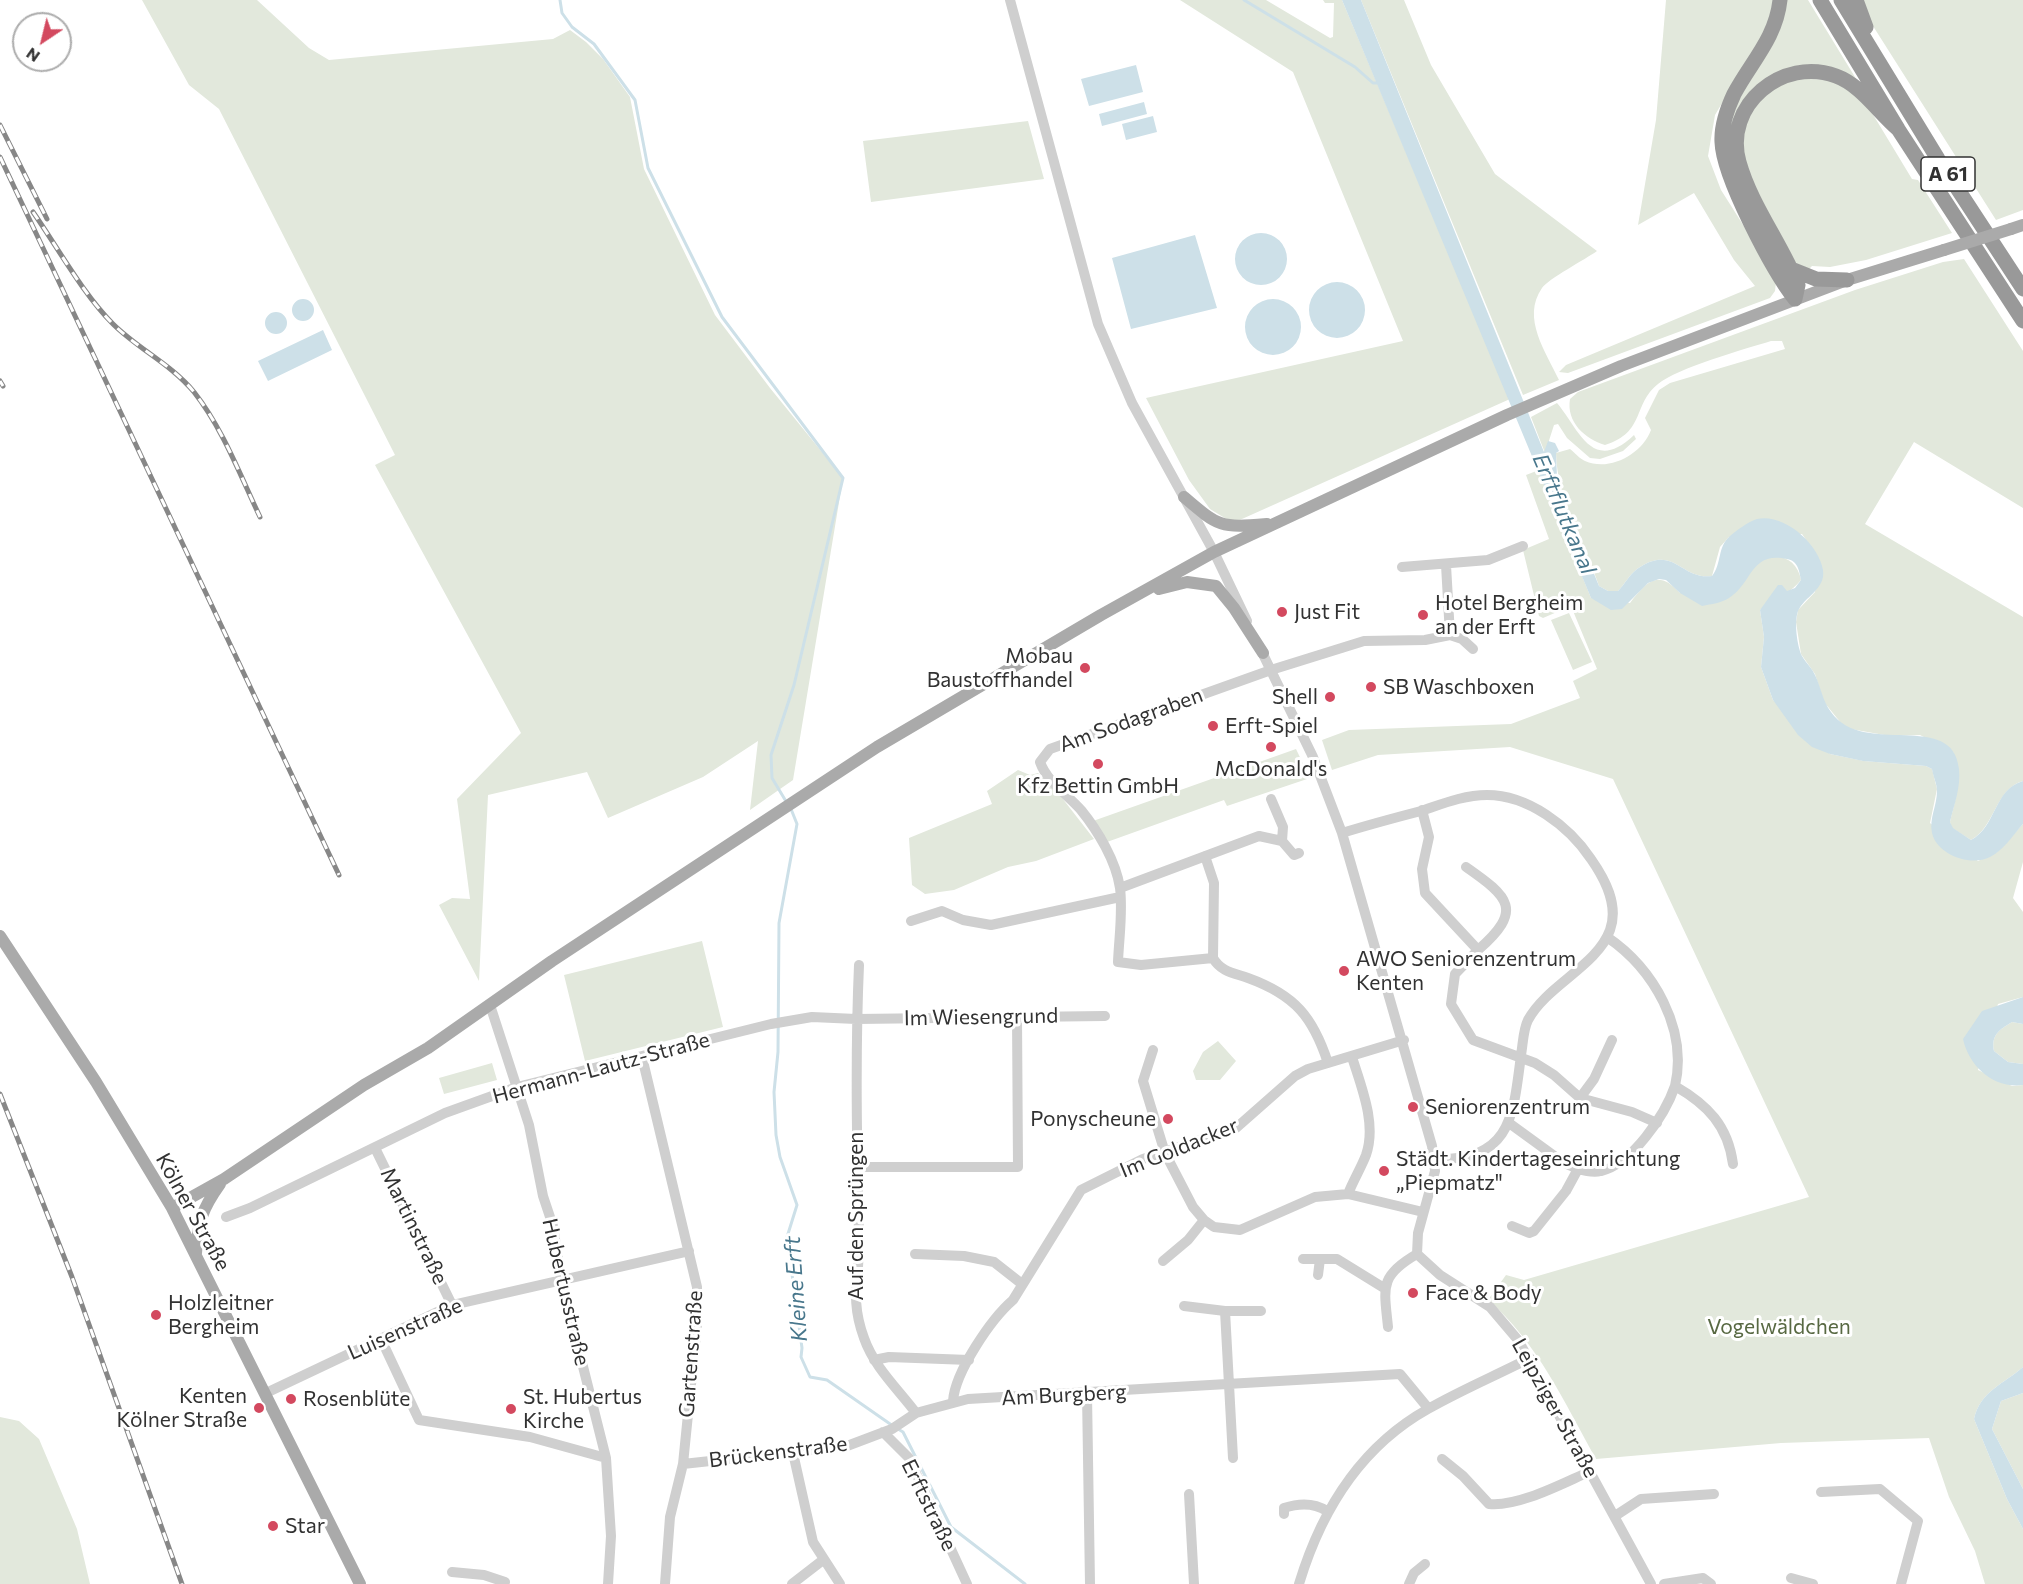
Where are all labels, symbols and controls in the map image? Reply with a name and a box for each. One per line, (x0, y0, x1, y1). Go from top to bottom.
north arrow (12, 12, 72, 72)
text: N (22, 44, 43, 67)
road number: A 61 (1921, 157, 1975, 191)
water label: Erftflutkanal (1527, 450, 1601, 578)
place label: Hotel Bergheim an der Erft (1435, 590, 1583, 640)
place label: Just Fit (1294, 599, 1360, 625)
marker: Just Fit (1275, 605, 1289, 619)
marker: Hotel Bergheim an der Erft (1416, 608, 1430, 622)
place label: Mobau Baustoffhandel (927, 643, 1073, 693)
marker: Mobau Baustoffhandel (1078, 661, 1092, 675)
place label: SB Waschboxen (1383, 674, 1534, 700)
marker: SB Waschboxen (1364, 680, 1378, 694)
street label: Am Sodagraben (1056, 682, 1206, 758)
place label: Shell (1272, 684, 1318, 710)
marker: Shell (1323, 690, 1337, 704)
place label: Erft-Spiel (1225, 713, 1318, 739)
marker: Erft-Spiel (1206, 719, 1220, 733)
marker: McDonald's (1264, 740, 1278, 754)
place label: McDonald's (1215, 756, 1327, 782)
marker: Kfz Bettin GmbH (1091, 757, 1105, 771)
place label: Kfz Bettin GmbH (1017, 773, 1179, 799)
place label: AWO Seniorenzentrum Kenten (1356, 946, 1576, 996)
marker: AWO Seniorenzentrum Kenten (1337, 964, 1351, 978)
street label: Im Wiesengrund (904, 1003, 1058, 1031)
street label: Hermann-Lautz-Straße (490, 1027, 712, 1109)
place label: Seniorenzentrum (1425, 1094, 1590, 1120)
marker: Seniorenzentrum (1406, 1100, 1420, 1114)
place label: Ponyscheune (1030, 1106, 1156, 1132)
marker: Ponyscheune (1161, 1112, 1175, 1126)
street label: Im Goldacker (1116, 1113, 1242, 1183)
street label: Auf den Sprüngen (843, 1132, 869, 1300)
place label: Städt. Kindertageseinrichtung „Piepmatz" (1396, 1146, 1680, 1196)
street label: Kölner Straße (150, 1149, 236, 1275)
street label: Martinstraße (375, 1164, 453, 1288)
marker: Städt. Kindertageseinrichtung „Piepmatz" (1377, 1164, 1391, 1178)
street label: Hubertusstraße (537, 1216, 595, 1368)
water label: Kleine Erft (779, 1235, 813, 1343)
place label: Face & Body (1425, 1280, 1542, 1306)
marker: Face & Body (1406, 1286, 1420, 1300)
place label: Holzleitner Bergheim (168, 1290, 274, 1340)
street label: Gartenstraße (674, 1290, 708, 1418)
street label: Luisenstraße (344, 1292, 466, 1366)
marker: Holzleitner Bergheim (149, 1308, 163, 1322)
park label: Vogelwäldchen (1707, 1314, 1851, 1340)
street label: Leipziger Straße (1506, 1334, 1604, 1482)
street label: Am Burgberg (1001, 1379, 1127, 1411)
place label: Kenten Kölner Straße (117, 1383, 247, 1433)
place label: St. Hubertus Kirche (523, 1384, 642, 1434)
place label: Rosenblüte (303, 1386, 410, 1412)
marker: Rosenblüte (284, 1392, 298, 1406)
marker: Kenten Kölner Straße (252, 1401, 266, 1415)
marker: St. Hubertus Kirche (504, 1402, 518, 1416)
street label: Brückenstraße (707, 1431, 849, 1473)
street label: Erftstraße (896, 1455, 962, 1555)
place label: Star (285, 1513, 325, 1539)
marker: Star (266, 1519, 280, 1533)

